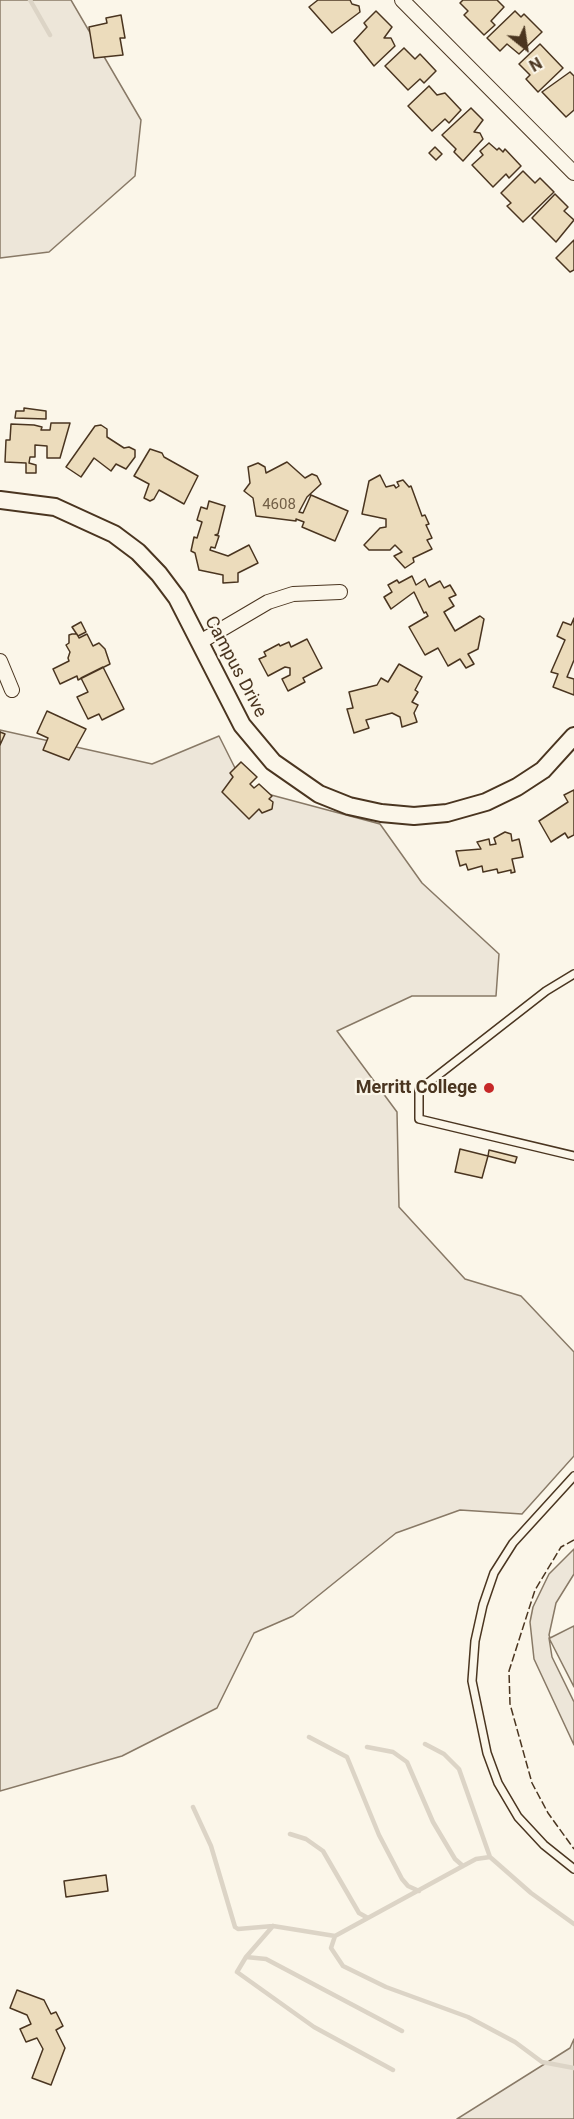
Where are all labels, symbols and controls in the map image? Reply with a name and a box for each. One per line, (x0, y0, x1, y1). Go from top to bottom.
north arrow (496, 18, 556, 78)
text: N (526, 53, 545, 75)
house number: 4608 (262, 496, 296, 514)
street label: Campus Drive (199, 613, 271, 721)
place label: Merritt College (356, 1077, 477, 1099)
marker: Merritt College (482, 1081, 496, 1095)

